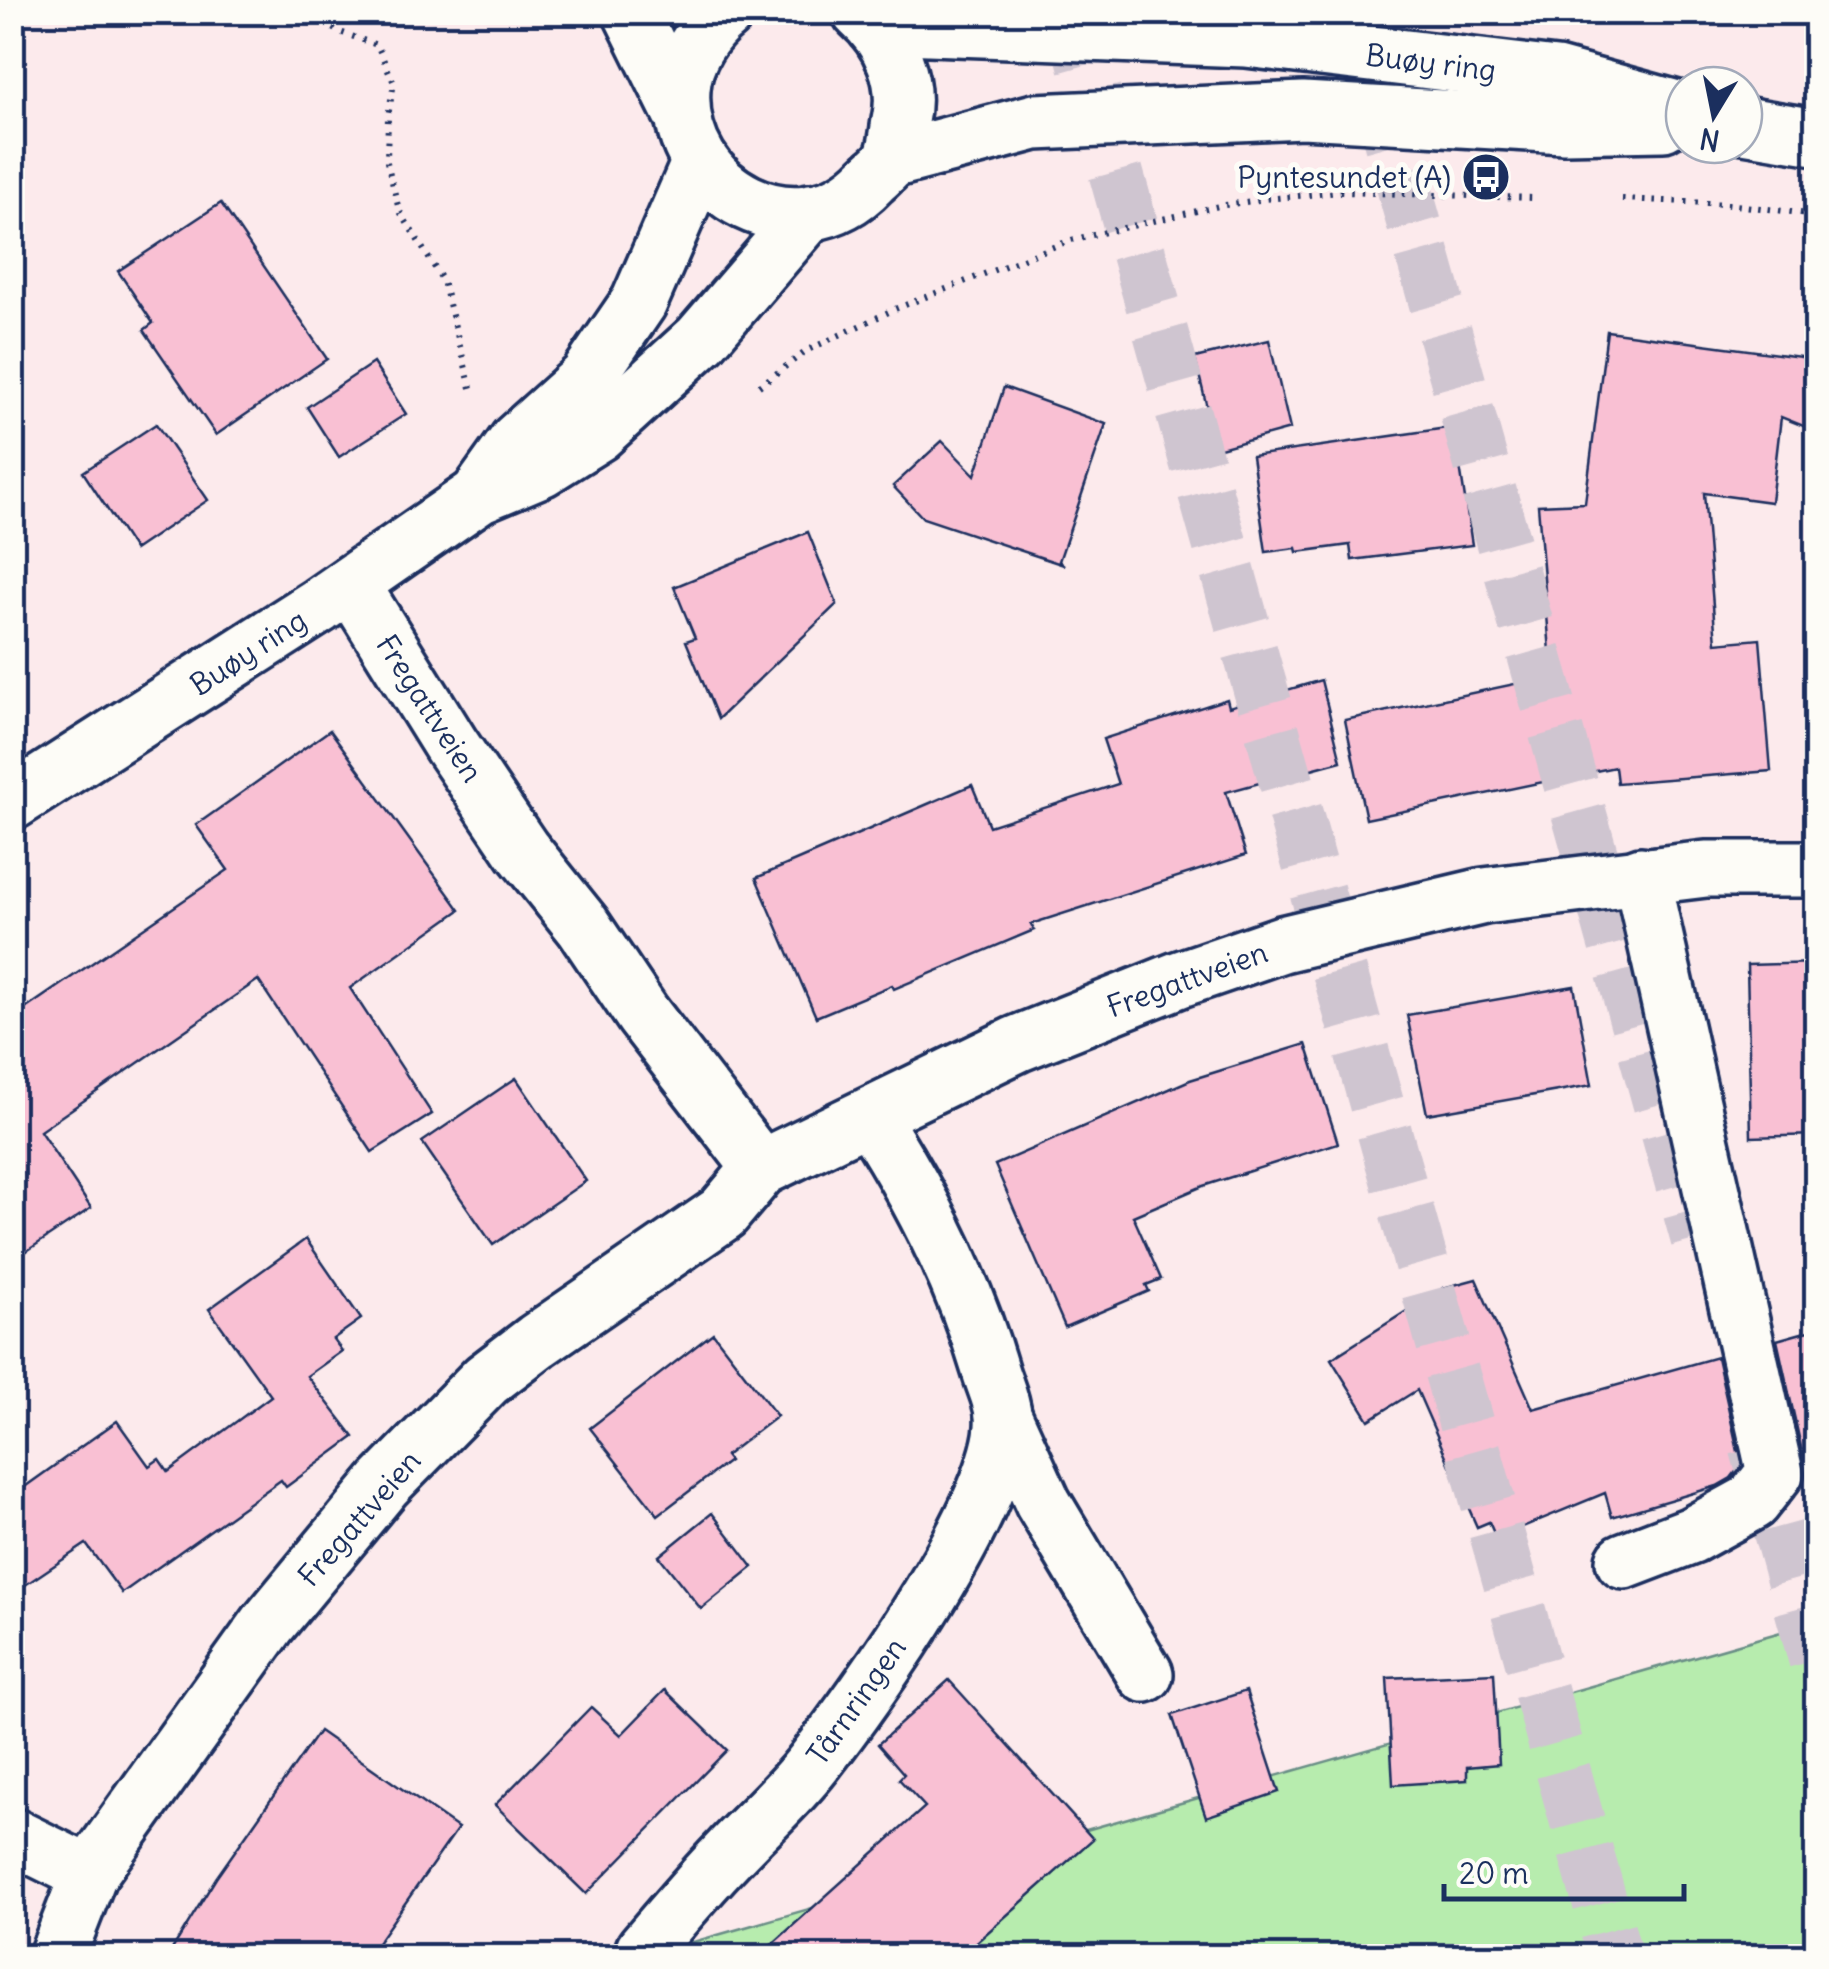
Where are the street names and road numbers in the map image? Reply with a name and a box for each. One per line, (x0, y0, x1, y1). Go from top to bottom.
street label: Buøy ring (1364, 35, 1498, 89)
street label: Buøy ring (183, 600, 313, 704)
street label: Fregattveien (368, 627, 492, 789)
street label: Fregattveien (1101, 932, 1273, 1026)
street label: Fregattveien (289, 1442, 429, 1594)
street label: Tårnringen (798, 1630, 914, 1772)

